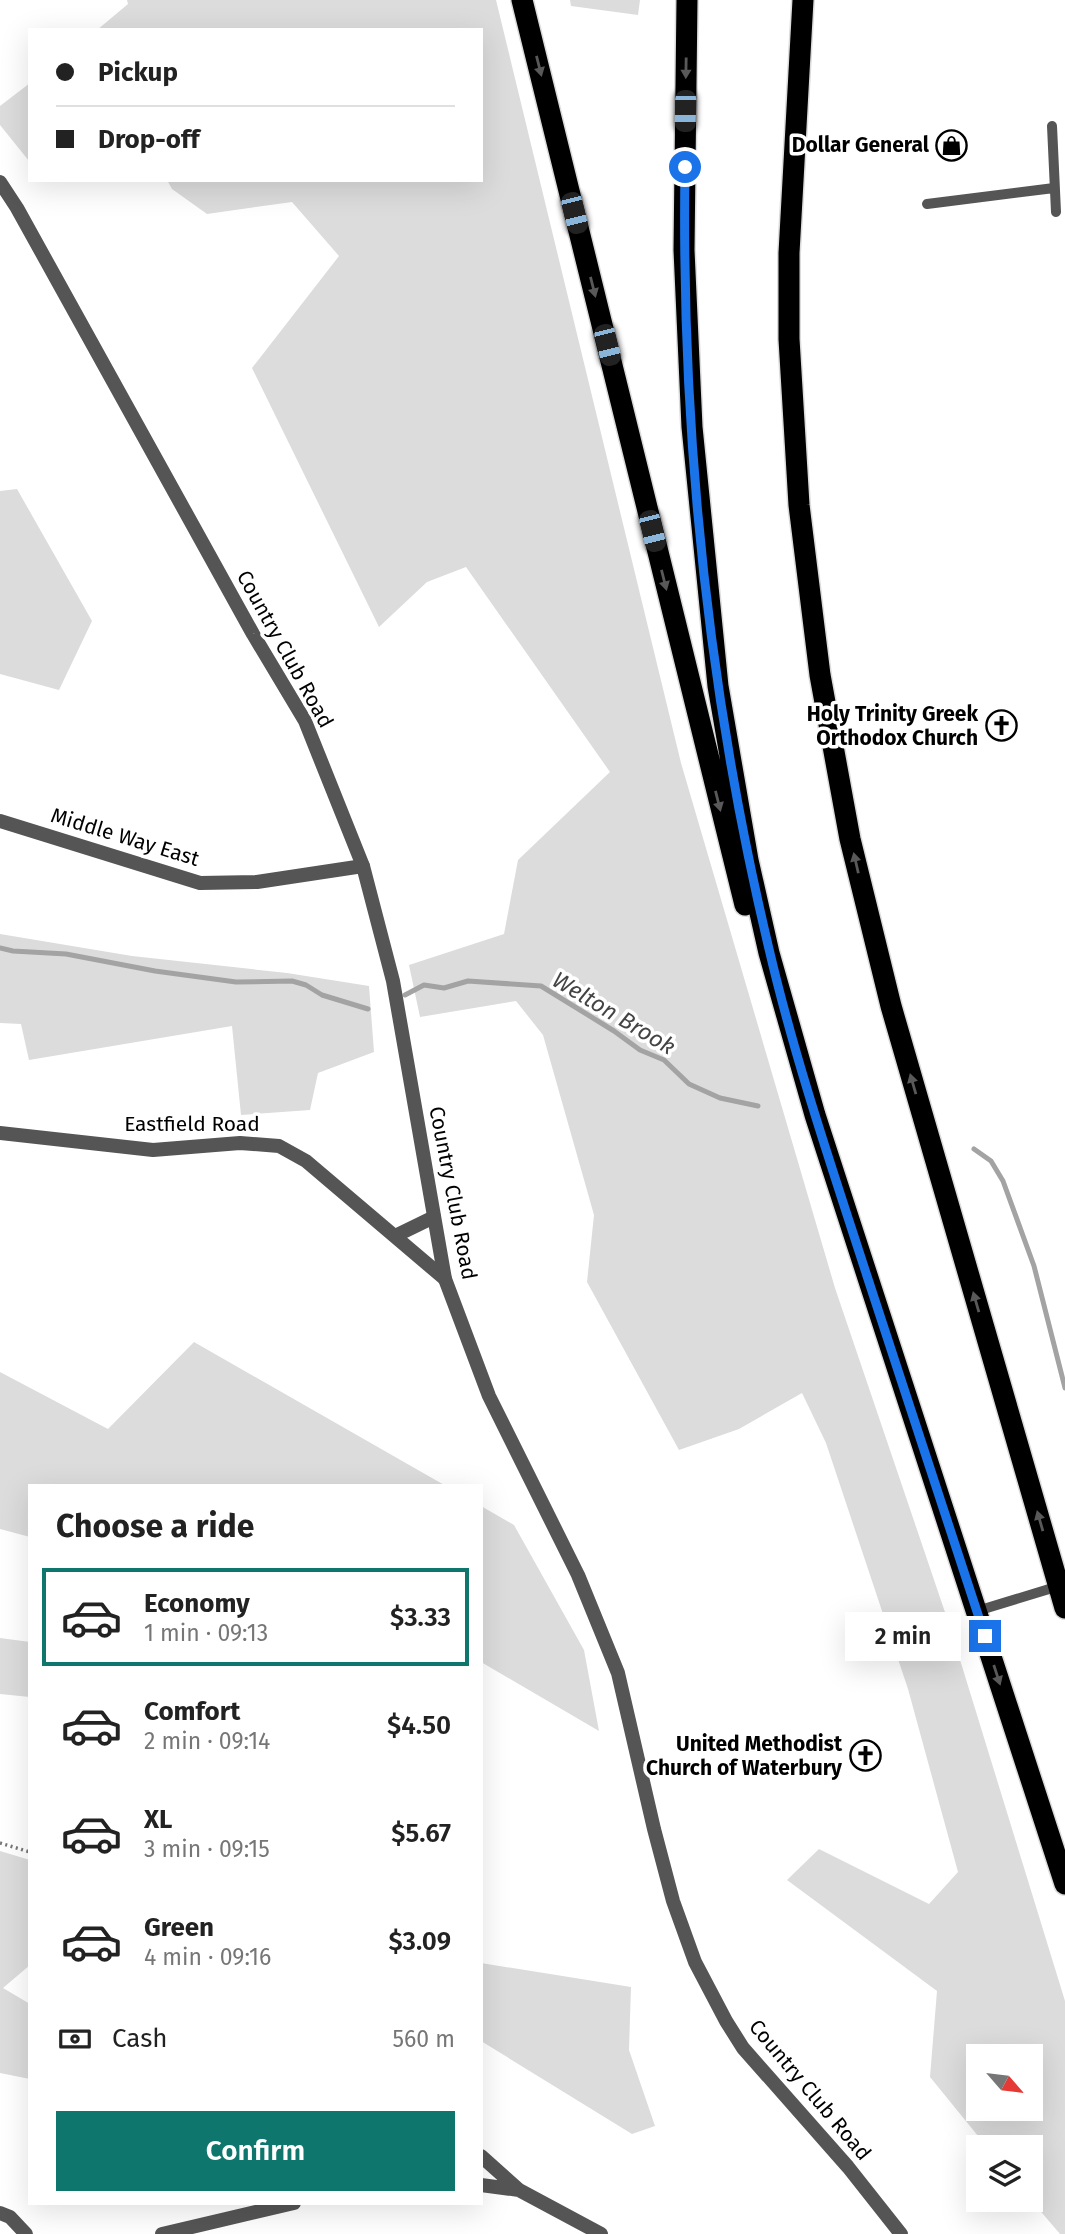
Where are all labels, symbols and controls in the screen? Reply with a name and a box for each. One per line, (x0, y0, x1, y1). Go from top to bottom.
one-way arrow (533, 55, 544, 77)
text: Pickup (98, 57, 178, 88)
one-way arrow (680, 57, 692, 79)
car (675, 90, 696, 132)
text: Drop-off (98, 124, 200, 155)
shop icon: Dollar General (935, 128, 969, 162)
place label: Dollar General (792, 132, 930, 158)
route start (669, 151, 701, 183)
car (559, 190, 590, 236)
one-way arrow (588, 276, 599, 298)
car (592, 322, 623, 368)
car (637, 508, 668, 554)
street label: Country Club Road (231, 566, 339, 732)
one-way arrow (659, 569, 670, 591)
place label: Holy Trinity Greek Orthodox Church (807, 701, 978, 751)
church icon: Holy Trinity Greek Orthodox Church (984, 709, 1018, 743)
one-way arrow (713, 790, 724, 812)
street label: Middle Way East (48, 802, 203, 872)
one-way arrow (850, 852, 861, 874)
water label: Welton Brook (547, 965, 681, 1061)
one-way arrow (907, 1072, 918, 1094)
street label: Country Club Road (423, 1104, 483, 1282)
street label: Eastfield Road (124, 1111, 260, 1137)
one-way arrow (970, 1291, 981, 1313)
text: Choose a ride (56, 1507, 254, 1545)
one-way arrow (1034, 1510, 1044, 1531)
icon: car (60, 1586, 123, 1649)
text: Economy (144, 1588, 250, 1619)
text: $3.33 (390, 1602, 451, 1633)
callout: 2 min (845, 1612, 960, 1660)
text: 1 min · 09:13 (144, 1619, 268, 1647)
route end (969, 1620, 1001, 1652)
text: 2 min (875, 1622, 931, 1650)
one-way arrow (993, 1665, 1003, 1686)
icon: car (60, 1694, 123, 1757)
text: Comfort (144, 1696, 240, 1727)
text: $4.50 (387, 1710, 451, 1741)
text: 2 min · 09:14 (144, 1727, 270, 1755)
place label: United Methodist Church of Waterbury (646, 1731, 843, 1781)
church icon: United Methodist Church of Waterbury (848, 1739, 882, 1773)
icon: car (60, 1802, 123, 1865)
text: XL (144, 1804, 172, 1835)
text: $5.67 (391, 1818, 451, 1849)
text: 3 min · 09:15 (144, 1835, 270, 1863)
icon: car (60, 1910, 123, 1973)
text: Green (144, 1912, 214, 1943)
text: $3.09 (388, 1926, 451, 1957)
text: 4 min · 09:16 (144, 1943, 271, 1971)
street label: Country Club Road (743, 2014, 877, 2166)
icon: cash (56, 2020, 94, 2058)
text: Cash (112, 2023, 168, 2054)
text: 560 m (393, 2025, 455, 2053)
north arrow (966, 2044, 1043, 2121)
map controls (966, 2044, 1043, 2212)
button: Confirm (56, 2111, 455, 2191)
button: layers (966, 2135, 1043, 2212)

